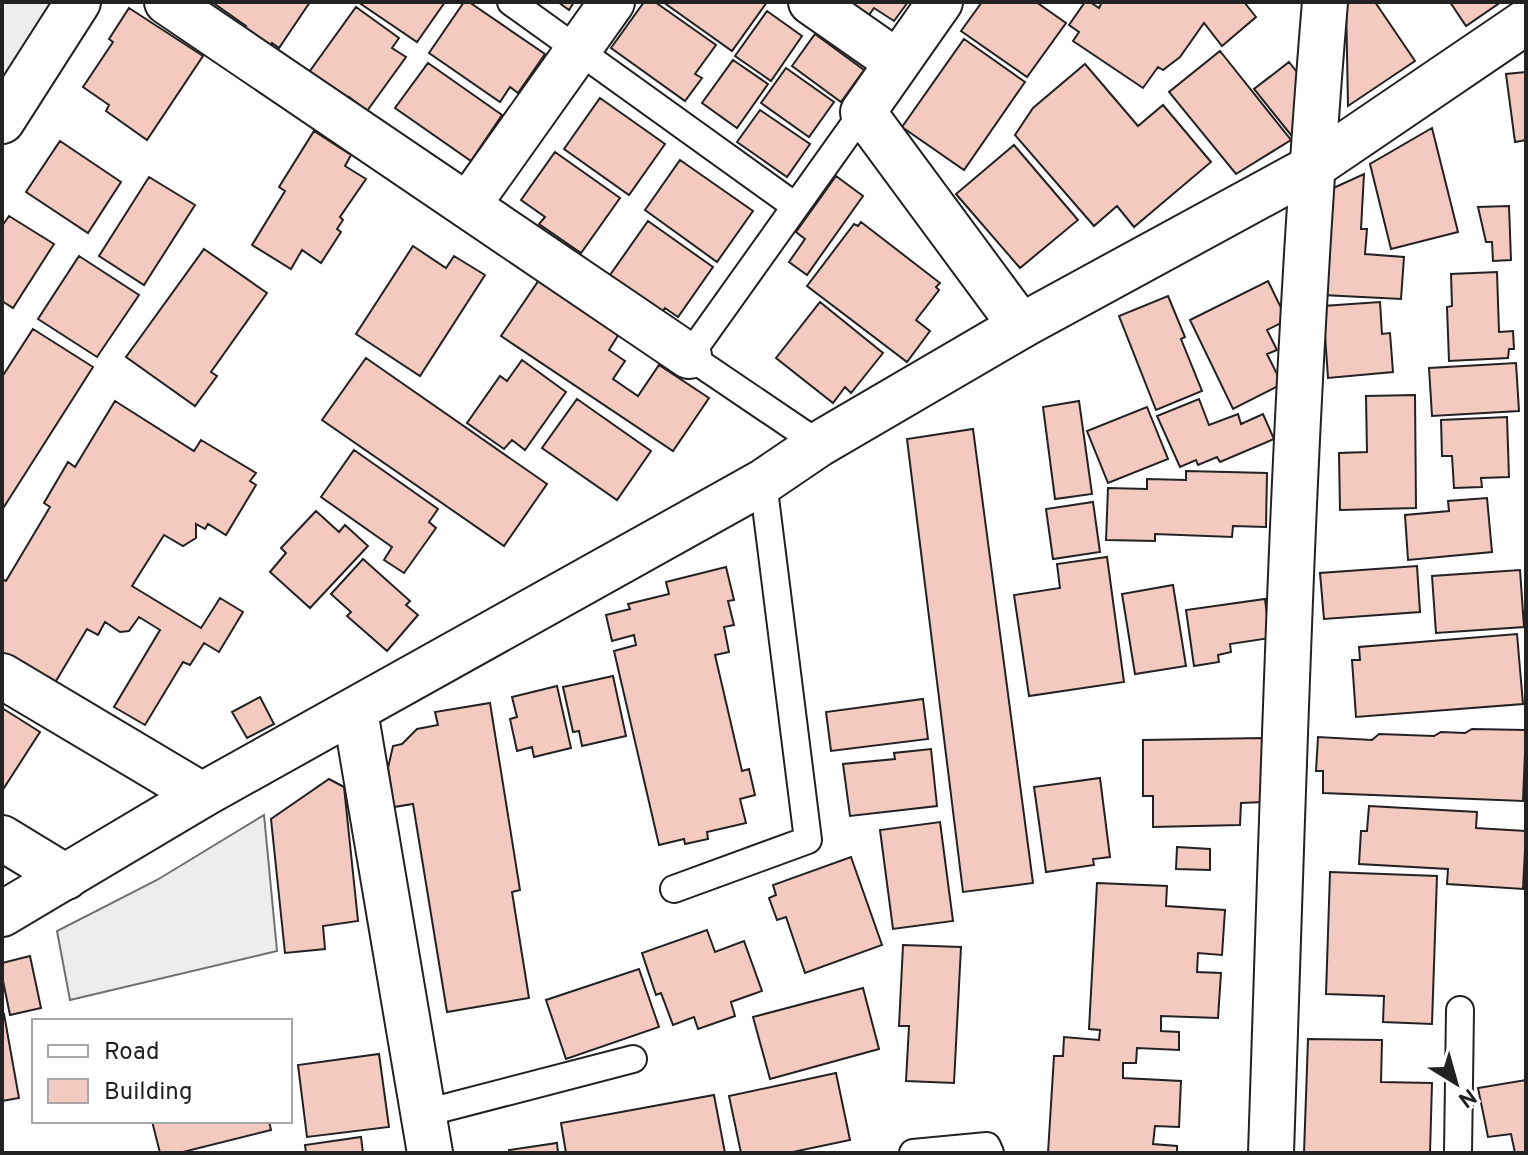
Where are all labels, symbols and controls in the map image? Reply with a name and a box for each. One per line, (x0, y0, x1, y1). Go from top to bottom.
legend (32, 1019, 292, 1123)
text: Road (104, 1038, 160, 1068)
north arrow (1416, 1043, 1496, 1123)
text: Building (104, 1078, 193, 1108)
text: N (1452, 1081, 1481, 1113)

